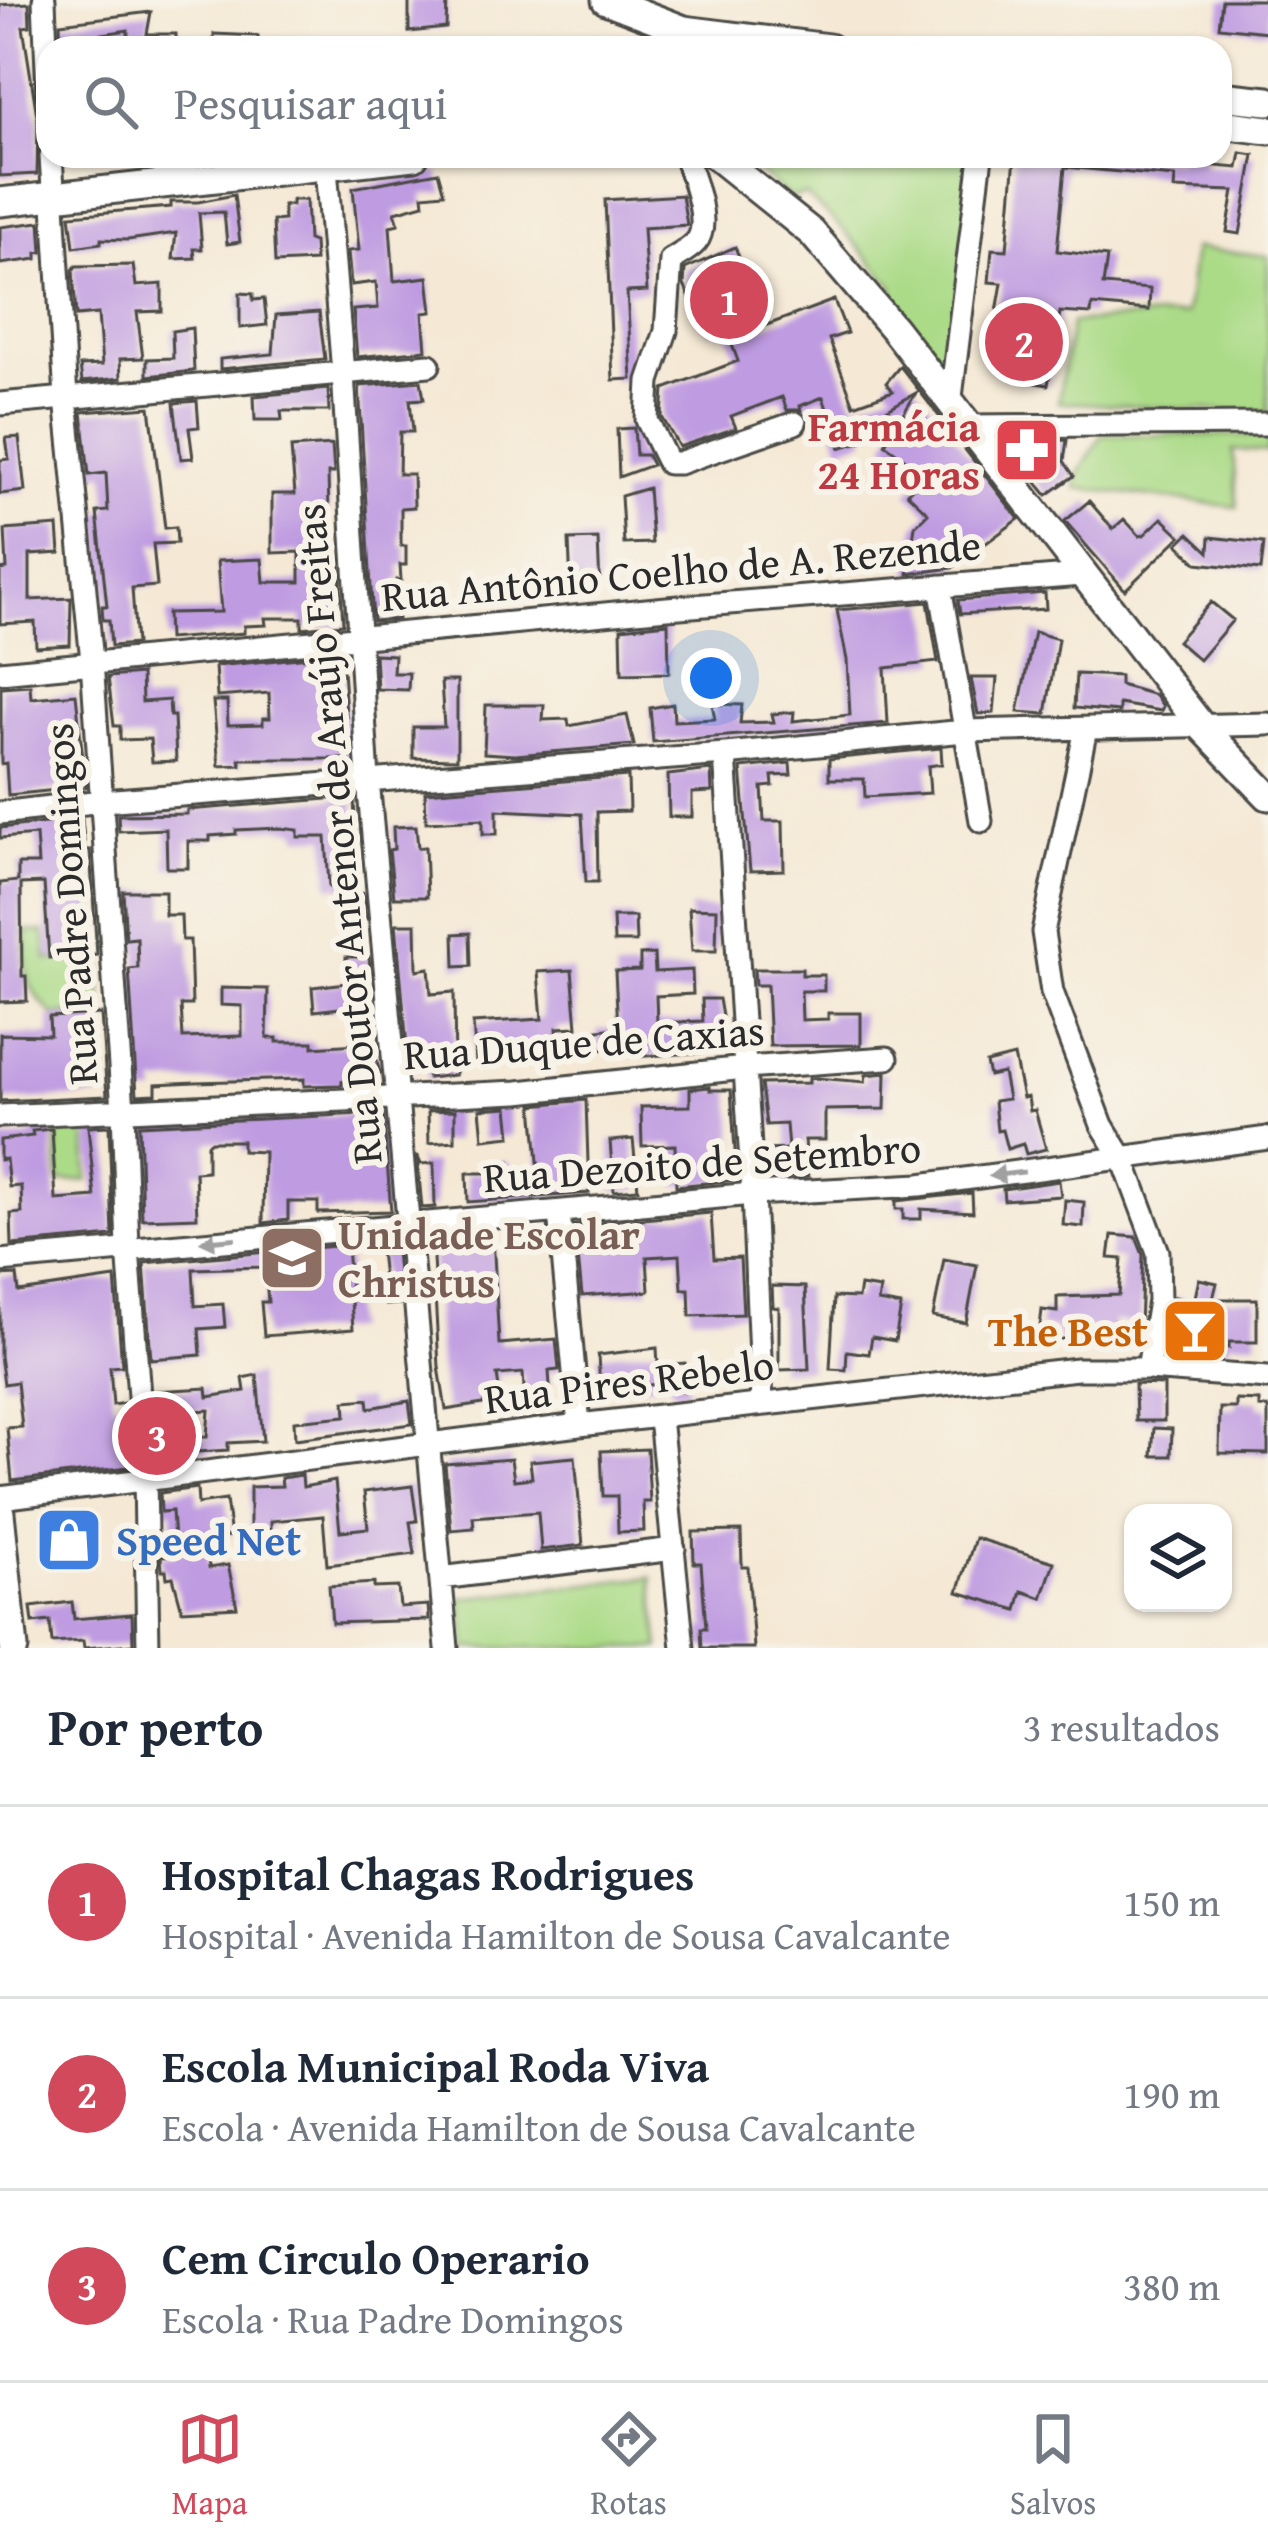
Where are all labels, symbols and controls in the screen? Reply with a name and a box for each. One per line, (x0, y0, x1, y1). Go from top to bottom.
search box (36, 36, 1232, 168)
icon: search (78, 69, 144, 135)
text: Pesquisar aqui (174, 70, 447, 135)
pin: 1 (690, 255, 768, 345)
pin: 2 (985, 297, 1063, 387)
place label: Farmácia 24 Horas (808, 395, 980, 504)
pharmacy icon: Farmácia 24 Horas (992, 415, 1062, 485)
street label: Rua Doutor Antenor de Araújo Freitas (278, 502, 397, 1166)
street label: Rua Antônio Coelho de A. Rezende (379, 513, 983, 626)
your location (681, 648, 741, 708)
street label: Rua Padre Domingos (26, 721, 113, 1087)
street label: Rua Duque de Caxias (401, 998, 767, 1085)
street label: Rua Dezoito de Setembro (481, 1116, 923, 1207)
one-way arrow (987, 1165, 1025, 1184)
place label: Unidade Escolar Christus (338, 1203, 640, 1312)
school or university icon: Unidade Escolar Christus (257, 1223, 327, 1293)
one-way arrow (199, 1231, 236, 1250)
bar icon: The Best (1160, 1296, 1230, 1366)
place label: The Best (988, 1300, 1148, 1361)
street label: Rua Pires Rebelo (481, 1332, 777, 1429)
pin: 3 (118, 1391, 196, 1481)
map controls (1124, 1504, 1232, 1612)
button: layers (1124, 1504, 1232, 1612)
shop icon: Speed Net (34, 1505, 104, 1575)
place label: Speed Net (116, 1509, 301, 1570)
text: Por perto (48, 1689, 263, 1764)
text: 3 resultados (1023, 1698, 1220, 1755)
text: Hospital Chagas Rodrigues (162, 1841, 694, 1906)
text: 1 (77, 1873, 97, 1930)
text: 150 m (1123, 1873, 1220, 1930)
text: Hospital · Avenida Hamilton de Sousa Cavalcante (162, 1906, 951, 1963)
text: Escola Municipal Roda Viva (162, 2033, 709, 2098)
text: 2 (77, 2065, 97, 2122)
text: 190 m (1123, 2065, 1220, 2122)
text: Escola · Avenida Hamilton de Sousa Cavalcante (162, 2098, 916, 2155)
text: Cem Circulo Operario (162, 2225, 590, 2290)
text: 3 (77, 2257, 97, 2314)
text: 380 m (1123, 2257, 1220, 2314)
text: Escola · Rua Padre Domingos (162, 2290, 624, 2347)
tab: Mapa (172, 2406, 248, 2526)
tab: Rotas (591, 2406, 667, 2526)
tab: Salvos (1010, 2406, 1096, 2526)

